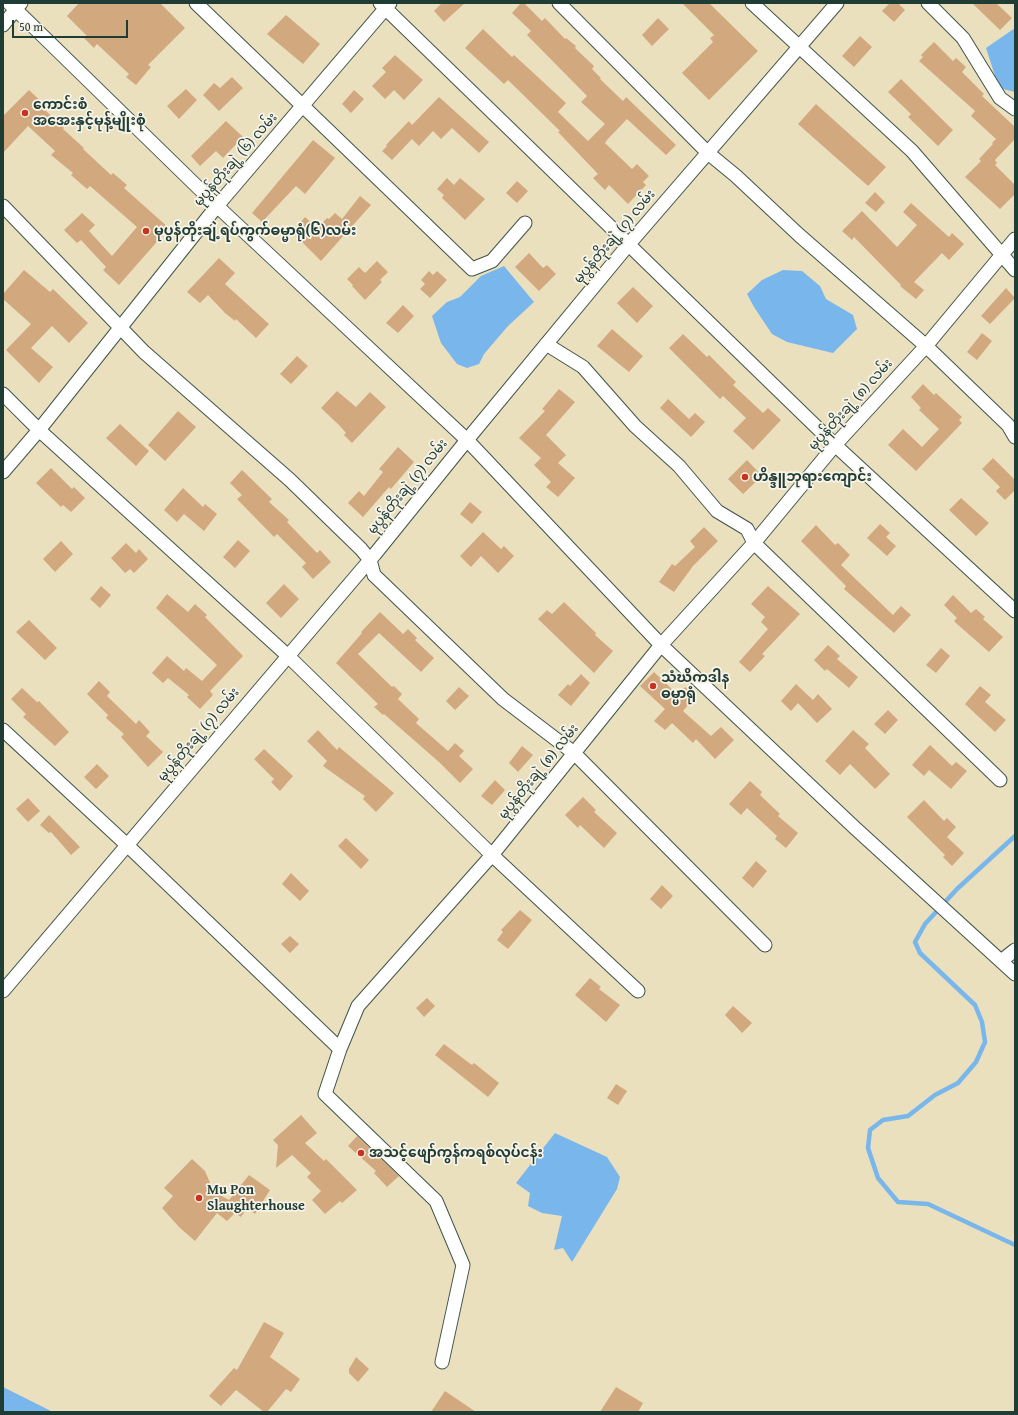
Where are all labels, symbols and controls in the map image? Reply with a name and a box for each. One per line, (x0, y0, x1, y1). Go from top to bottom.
scale bar (14, 12, 130, 38)
text: 50 m (19, 18, 43, 35)
place label: ကောင်းစံ အအေးနှင့်မုန့်မျိုးစုံ (33, 97, 146, 130)
marker: ကောင်းစံ အအေးနှင့်မုန့်မျိုးစုံ (20, 108, 30, 118)
street label: မုပွန်တိုးချဲ့ (၆) လမ်း (191, 110, 281, 210)
street label: မုပွန်တိုးချဲ့ (၇) လမ်း (571, 187, 659, 287)
place label: မုပွန်တိုးချဲ့ရပ်ကွက်ဓမ္မာရုံ(၆)လမ်း (154, 223, 356, 239)
marker: မုပွန်တိုးချဲ့ရပ်ကွက်ဓမ္မာရုံ(၆)လမ်း (141, 226, 151, 236)
street label: မုပွန်တိုးချဲ့ (၈) လမ်း (805, 356, 897, 454)
street label: မုပွန်တိုးချဲ့ (၇) လမ်း (364, 436, 452, 538)
place label: ဟိန္ဒူဘုရားကျောင်း (753, 469, 872, 485)
marker: ဟိန္ဒူဘုရားကျောင်း (740, 472, 750, 482)
place label: သံဃိကဒါန ဓမ္မာရုံ (661, 670, 729, 702)
marker: သံဃိကဒါန ဓမ္မာရုံ (648, 681, 658, 691)
street label: မုပွန်တိုးချဲ့ (၇) လမ်း (155, 685, 243, 785)
street label: မုပွန်တိုးချဲ့ (၈) လမ်း (495, 721, 583, 823)
place label: အသင့်ဖျော်ကွန်ကရစ်လုပ်ငန်း (369, 1145, 543, 1161)
marker: အသင့်ဖျော်ကွန်ကရစ်လုပ်ငန်း (356, 1148, 366, 1158)
place label: Mu Pon Slaughterhouse (207, 1182, 305, 1214)
marker: Mu Pon Slaughterhouse (194, 1193, 204, 1203)

